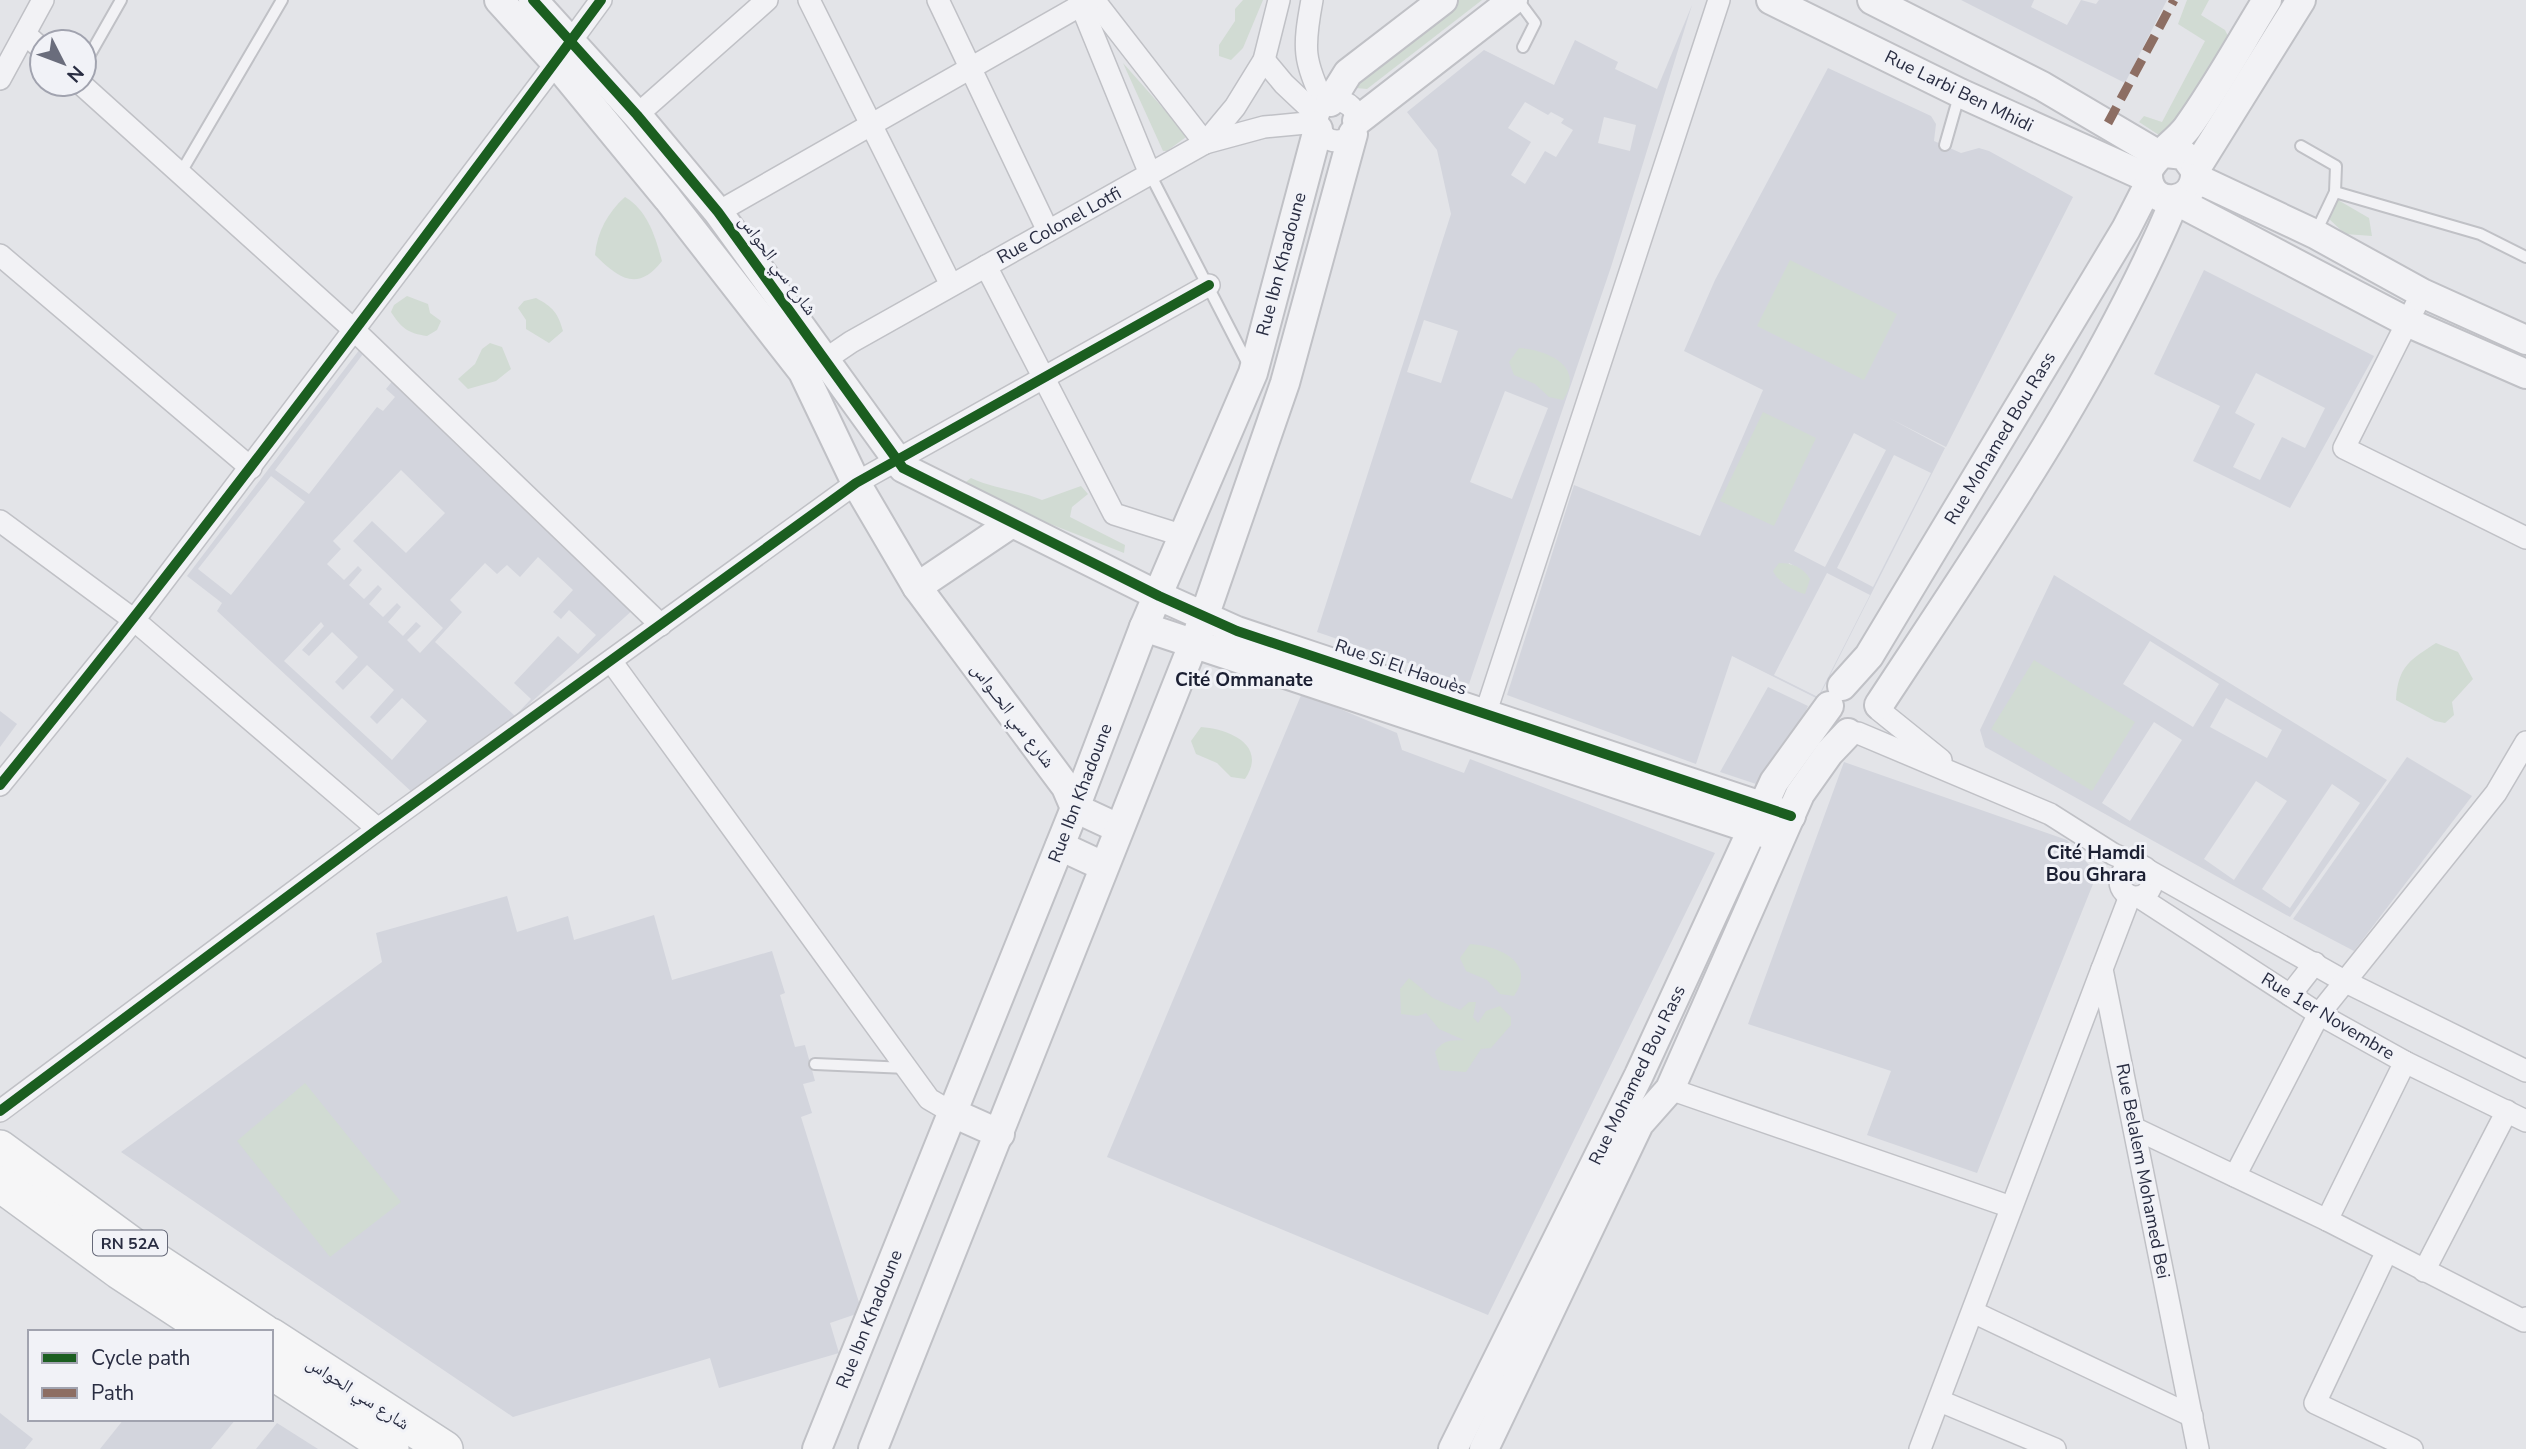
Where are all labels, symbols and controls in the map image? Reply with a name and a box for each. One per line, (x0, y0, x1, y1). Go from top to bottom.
north arrow (28, 28, 98, 98)
street label: Rue Larbi Ben Mhidi (1881, 45, 2037, 137)
text: N (60, 60, 89, 88)
street label: Rue Colonel Lotfi (992, 181, 1126, 269)
street label: Rue Ibn Khadoune (1250, 190, 1312, 338)
street label: شارع سي الحواس (731, 210, 823, 322)
street label: Rue Mohamed Bou Rass (1939, 347, 2061, 529)
street label: Rue Si El Haouès (1332, 633, 1470, 701)
street label: شارع سي الحــواس (963, 657, 1061, 774)
district label: Cité Ommanate (1175, 667, 1313, 693)
street label: Rue Ibn Khadoune (1042, 720, 1118, 866)
district label: Cité Hamdi Bou Ghrara (2046, 840, 2146, 888)
street label: Rue 1er Novembre (2257, 967, 2399, 1065)
street label: Rue Mohamed Bou Rass (1583, 981, 1691, 1169)
street label: Rue Belalem Mohamed Bei (2110, 1061, 2176, 1281)
road number: RN 52A (93, 1231, 167, 1256)
street label: Rue Ibn Khadoune (830, 1246, 908, 1392)
legend (28, 1330, 273, 1421)
text: Cycle path (91, 1344, 190, 1372)
street label: شارع سي الحواس (300, 1351, 414, 1438)
text: Path (91, 1379, 134, 1407)

